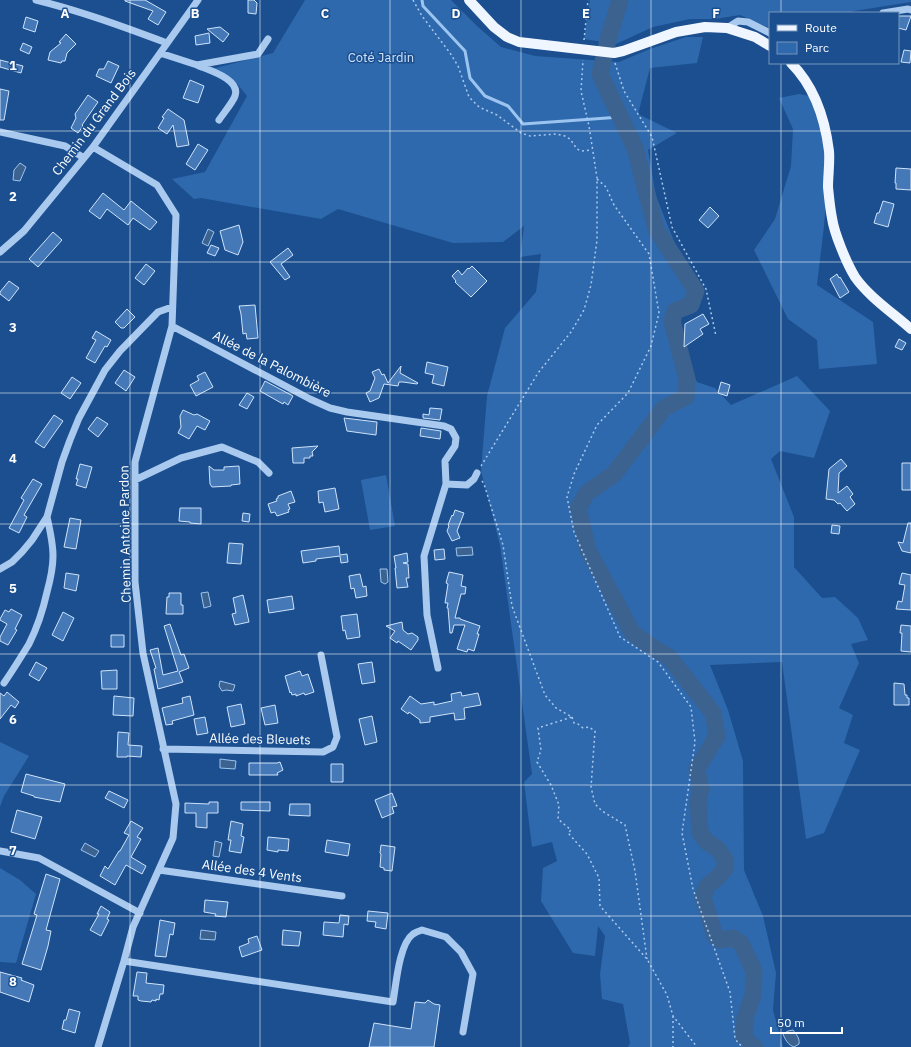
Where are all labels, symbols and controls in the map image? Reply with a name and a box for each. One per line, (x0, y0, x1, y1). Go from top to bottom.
text: A (61, 5, 70, 22)
text: B (191, 5, 200, 22)
text: C (321, 5, 330, 22)
text: D (451, 5, 461, 22)
text: E (582, 5, 590, 22)
text: F (712, 5, 720, 22)
legend (769, 12, 899, 64)
text: Route (805, 20, 837, 35)
text: Parc (805, 40, 829, 55)
park label: Coté Jardin (348, 49, 414, 66)
text: 1 (9, 57, 17, 74)
street label: Chemin du Grand Bois (48, 65, 140, 179)
text: 2 (9, 188, 17, 205)
text: 3 (9, 319, 17, 336)
street label: Allée de la Palombière (210, 327, 334, 401)
text: 4 (9, 450, 17, 467)
street label: Chemin Antoine Pardon (115, 465, 135, 603)
text: 5 (9, 580, 17, 597)
text: 6 (9, 711, 17, 728)
street label: Allée des Bleuets (209, 730, 311, 748)
text: 7 (9, 842, 17, 859)
street label: Allée des 4 Vents (201, 856, 303, 886)
text: 8 (9, 973, 17, 990)
scale bar (771, 1009, 842, 1035)
text: 50 m (777, 1015, 805, 1030)

